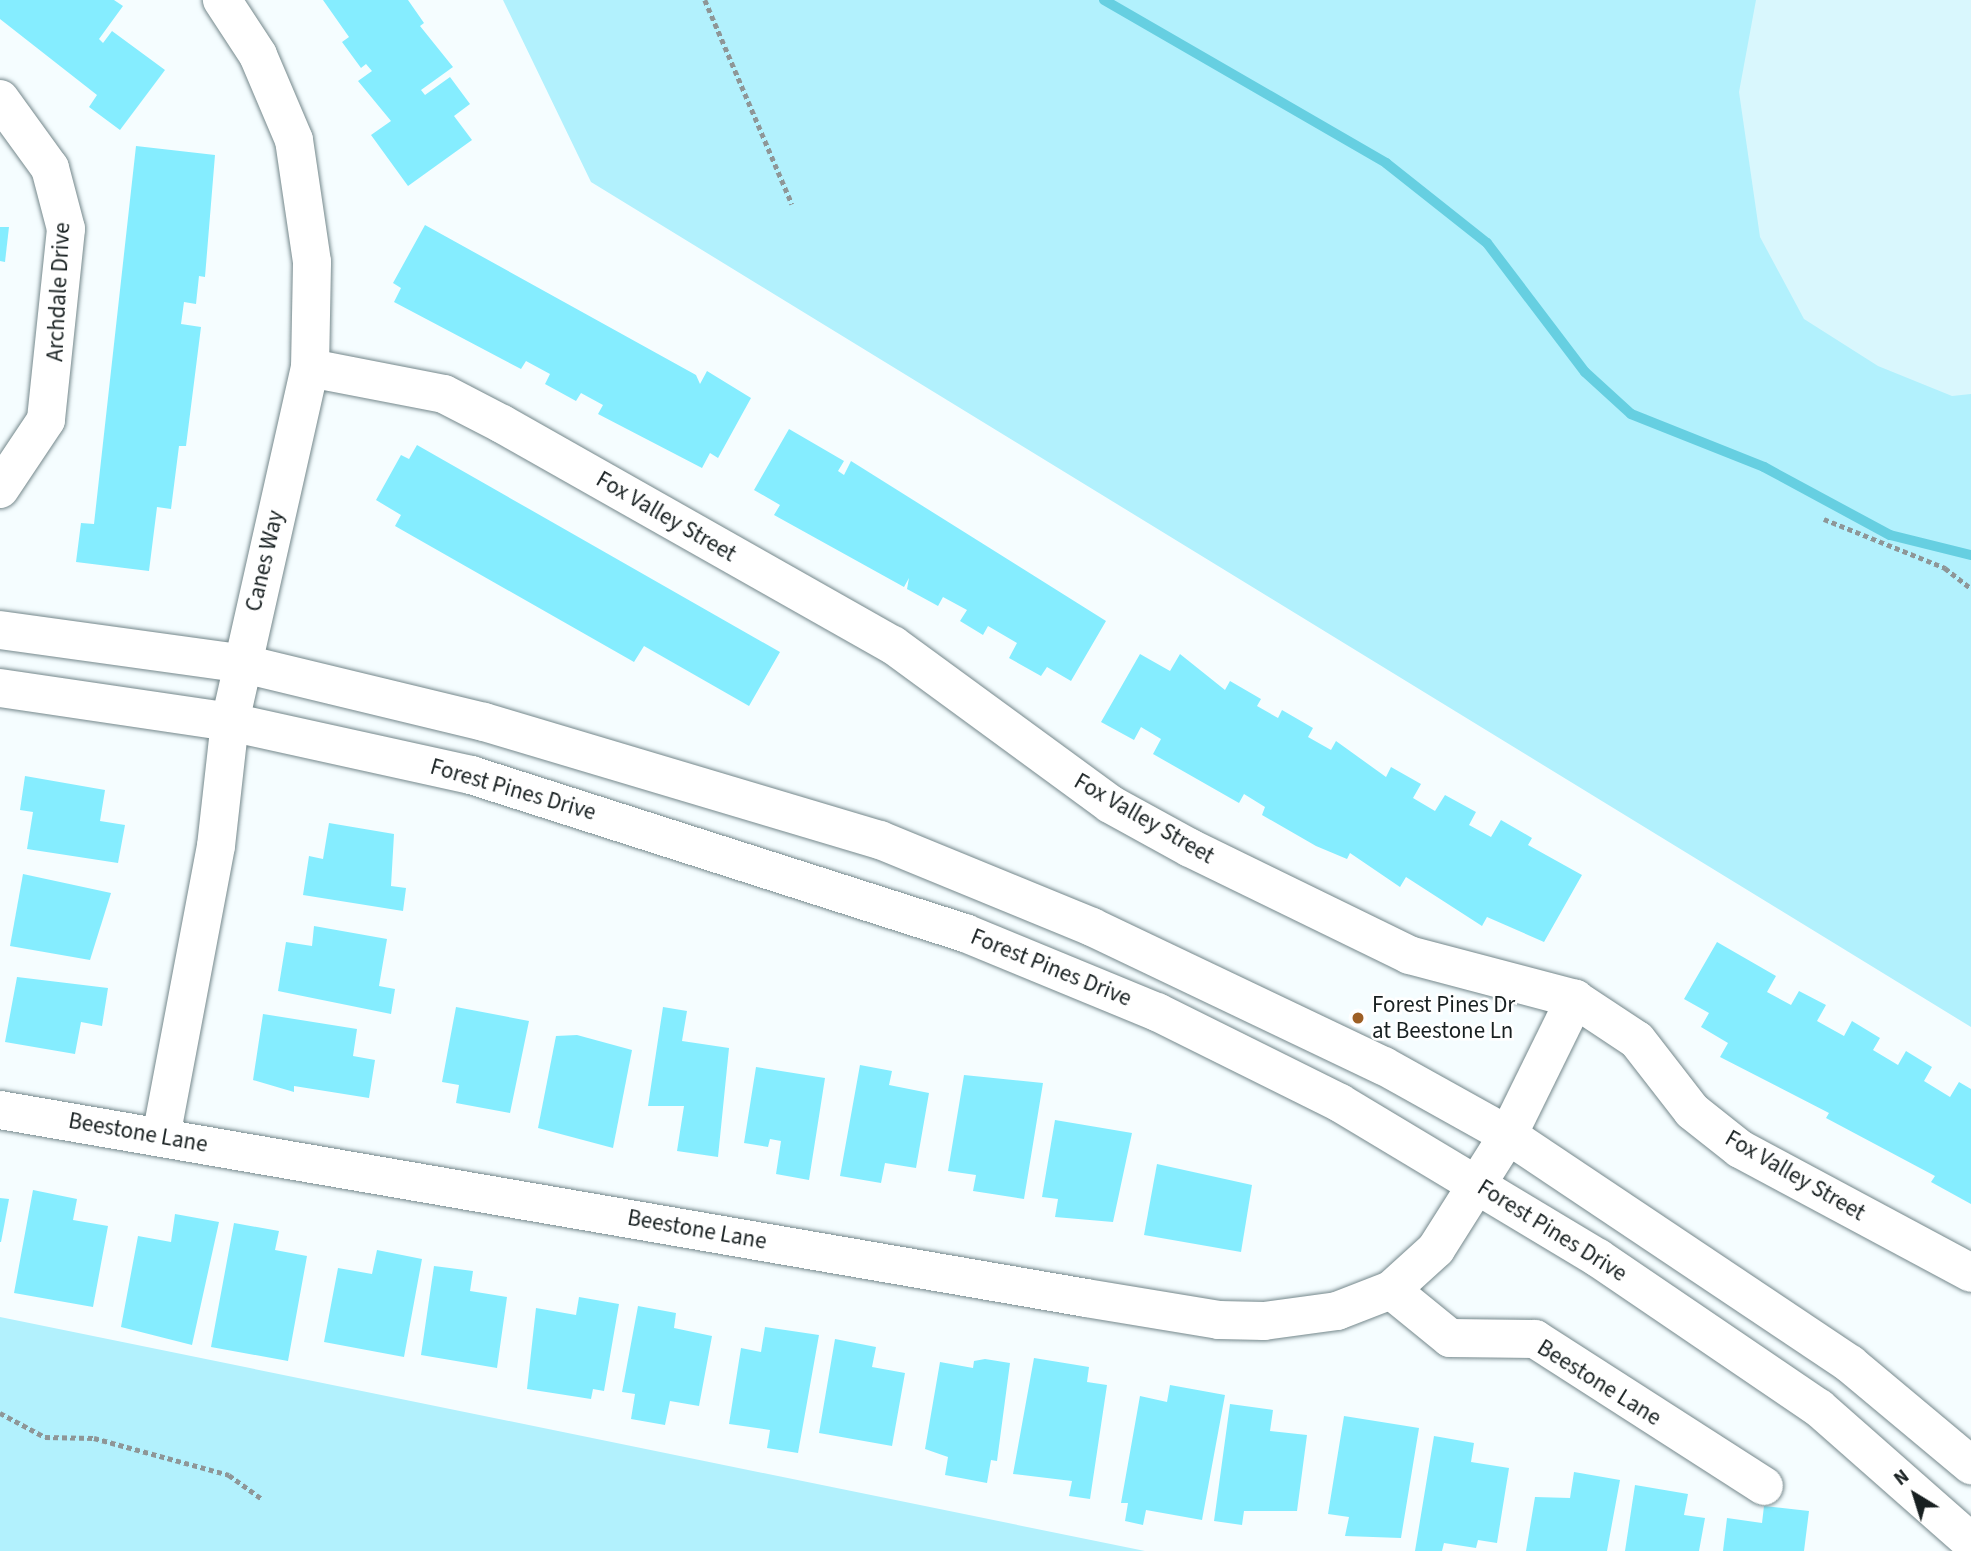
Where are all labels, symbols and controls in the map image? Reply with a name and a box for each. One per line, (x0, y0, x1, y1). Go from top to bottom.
street label: Archdale Drive (42, 222, 76, 362)
street label: Fox Valley Street (591, 466, 741, 568)
street label: Canes Way (240, 508, 290, 614)
street label: Forest Pines Drive (427, 753, 599, 827)
street label: Fox Valley Street (1069, 768, 1219, 870)
street label: Forest Pines Drive (967, 923, 1135, 1013)
place label: Forest Pines Dr at Beestone Ln (1372, 991, 1515, 1045)
marker: Forest Pines Dr at Beestone Ln (1350, 1010, 1366, 1026)
street label: Beestone Lane (66, 1107, 210, 1159)
street label: Fox Valley Street (1720, 1125, 1870, 1227)
street label: Forest Pines Drive (1472, 1174, 1632, 1288)
street label: Beestone Lane (625, 1204, 769, 1256)
street label: Beestone Lane (1532, 1334, 1666, 1432)
north arrow (1880, 1460, 1950, 1530)
text: N (1888, 1464, 1915, 1493)

